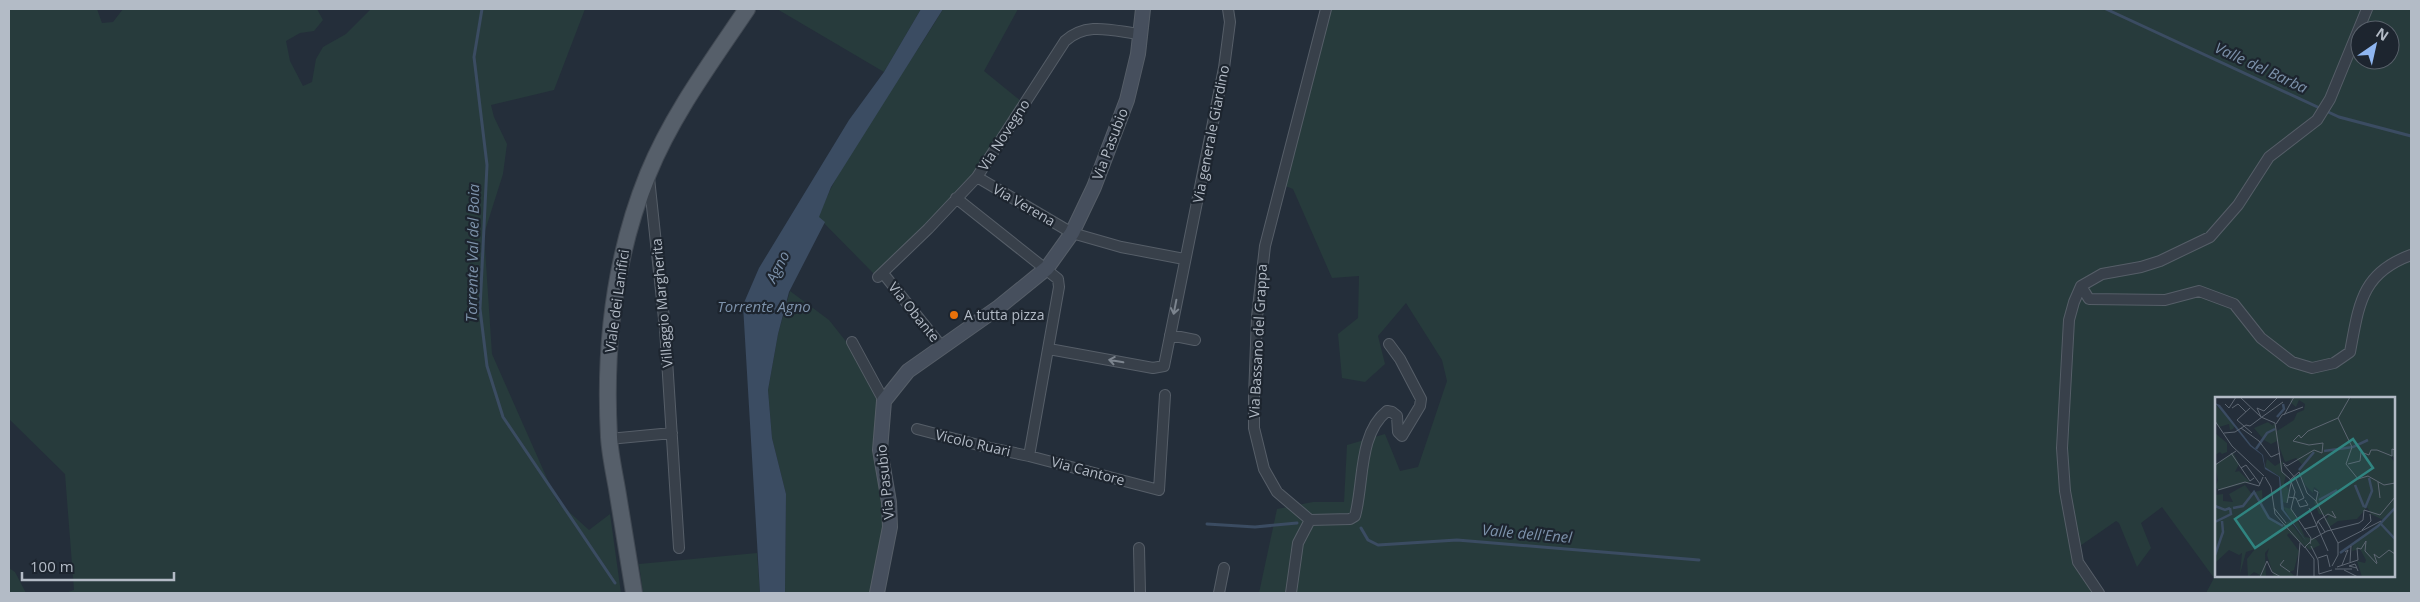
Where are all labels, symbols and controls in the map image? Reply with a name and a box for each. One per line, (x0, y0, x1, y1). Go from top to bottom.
north arrow (2350, 20, 2400, 70)
text: N (2373, 23, 2393, 45)
water label: Valle del Barba (2212, 37, 2311, 98)
street label: Via generale Giardino (1188, 63, 1233, 204)
street label: Via Novegno (973, 95, 1034, 174)
street label: Via Pasubio (1087, 105, 1132, 182)
street label: Via Verena (989, 179, 1059, 230)
water label: Torrente Val del Boia (461, 183, 483, 322)
street label: Villaggio Margherita (646, 238, 677, 368)
water label: Agno (760, 247, 794, 287)
street label: Viale dei Lanifici (600, 248, 633, 354)
street label: Via Bassano del Grappa (1244, 264, 1271, 418)
street label: Via Obante (884, 278, 945, 346)
water label: Torrente Agno (717, 296, 811, 316)
one-way arrow (1170, 298, 1180, 314)
place label: A tutta pizza (964, 305, 1044, 324)
marker: A tutta pizza (948, 309, 960, 321)
one-way arrow (1109, 356, 1125, 365)
inset map (2215, 397, 2395, 577)
street label: Vicolo Ruari (934, 425, 1013, 460)
street label: Via Pasubio (871, 444, 898, 520)
street label: Via Cantore (1049, 452, 1127, 489)
water label: Valle dell'Enel (1481, 519, 1574, 547)
scale bar (22, 550, 175, 582)
text: 100 m (30, 556, 74, 576)

